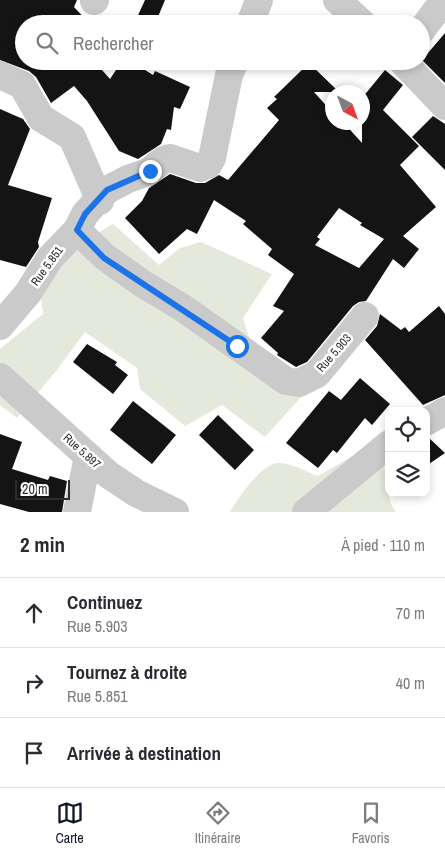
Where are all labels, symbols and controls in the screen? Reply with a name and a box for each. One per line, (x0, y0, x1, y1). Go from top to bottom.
search box (15, 15, 430, 70)
icon: search (33, 29, 61, 57)
text: Rechercher (73, 30, 154, 56)
north arrow (325, 85, 370, 130)
route end (139, 160, 162, 183)
street label: Rue 5.851 (27, 243, 67, 289)
street label: Rue 5.903 (313, 331, 355, 375)
route start (226, 335, 249, 358)
map controls (385, 407, 430, 497)
button: locate (385, 407, 430, 452)
street label: Rue 5.897 (60, 430, 105, 472)
button: layers (385, 452, 430, 497)
scale bar (15, 477, 70, 500)
text: 20 m (22, 480, 48, 498)
text: 2 min (20, 530, 65, 559)
text: À pied · 110 m (341, 534, 425, 556)
text: Continuez (67, 589, 142, 615)
icon: ahead (20, 599, 48, 627)
text: 70 m (396, 602, 425, 624)
text: Rue 5.903 (67, 615, 128, 637)
text: Tournez à droite (67, 659, 187, 685)
icon: right (20, 669, 48, 697)
text: 40 m (396, 672, 425, 694)
text: Rue 5.851 (67, 685, 128, 707)
icon: arrive (20, 739, 48, 767)
text: Arrivée à destination (67, 740, 221, 766)
tab: Carte (56, 799, 84, 847)
tab: Itinéraire (195, 799, 241, 847)
tab: Favoris (352, 799, 389, 847)

